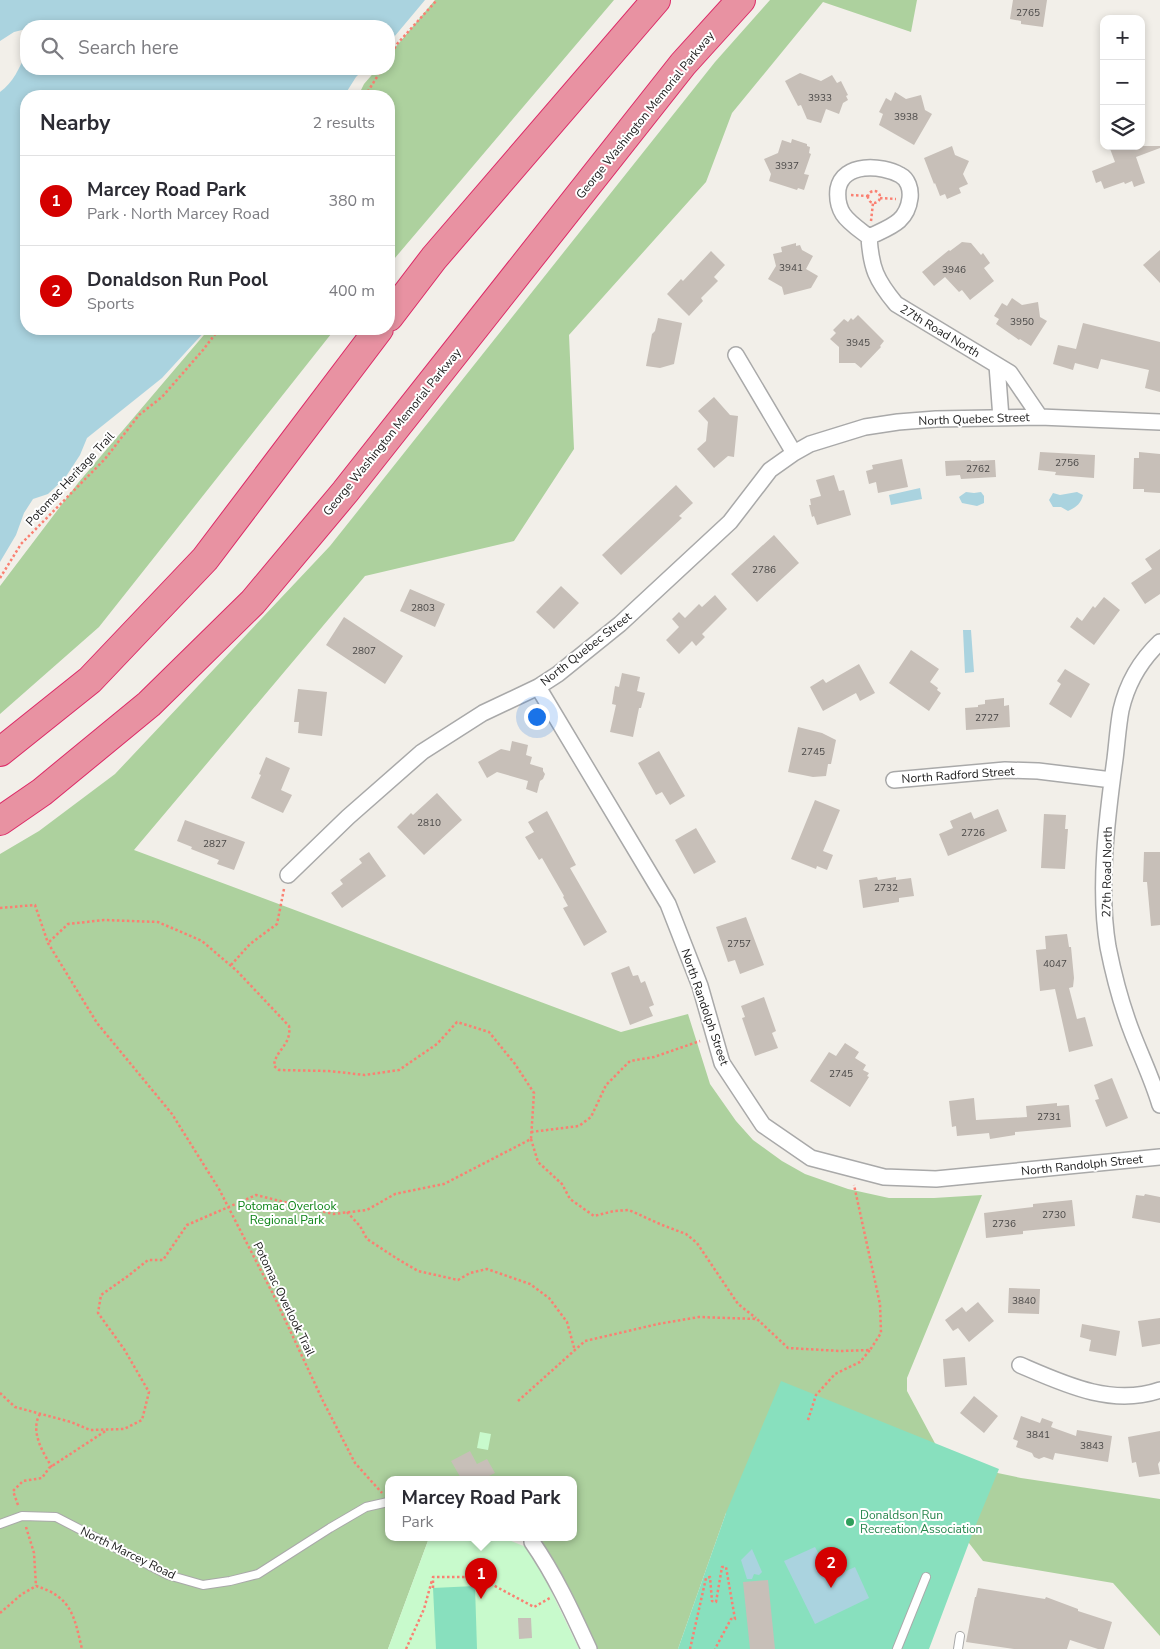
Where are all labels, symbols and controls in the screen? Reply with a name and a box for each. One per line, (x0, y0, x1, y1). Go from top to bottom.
house number: 2765 (1016, 6, 1040, 20)
map controls (1100, 15, 1145, 150)
button: + (1100, 15, 1145, 60)
search box (20, 20, 395, 75)
street label: George Washington Memorial Parkway (572, 27, 718, 202)
icon: search (38, 34, 66, 62)
text: Search here (78, 35, 179, 61)
button: − (1100, 60, 1145, 105)
house number: 3933 (808, 91, 832, 105)
button: layers (1100, 105, 1145, 150)
text: Nearby (40, 109, 110, 137)
house number: 3938 (894, 110, 918, 124)
text: 2 results (313, 112, 375, 134)
house number: 3937 (775, 159, 799, 173)
text: Marcey Road Park (87, 177, 246, 203)
text: 1 (51, 190, 61, 212)
text: 380 m (328, 190, 375, 212)
text: Park · North Marcey Road (87, 203, 270, 225)
house number: 3941 (779, 261, 803, 275)
house number: 3946 (942, 263, 966, 277)
text: Donaldson Run Pool (87, 267, 268, 293)
text: 2 (51, 280, 61, 302)
text: 400 m (328, 280, 375, 302)
text: Sports (87, 293, 135, 315)
street label: 27th Road North (897, 301, 983, 361)
house number: 3950 (1010, 315, 1034, 329)
house number: 3945 (846, 336, 870, 350)
street label: George Washington Memorial Parkway (319, 344, 465, 519)
street label: North Quebec Street (918, 409, 1031, 429)
street label: Potomac Heritage Trail (22, 428, 118, 529)
house number: 2756 (1055, 456, 1079, 470)
house number: 2762 (966, 462, 990, 476)
house number: 2786 (752, 563, 776, 577)
house number: 2803 (411, 601, 435, 615)
street label: North Quebec Street (537, 608, 635, 690)
house number: 2807 (352, 644, 376, 658)
your location (524, 704, 550, 730)
house number: 2727 (975, 711, 999, 725)
house number: 2745 (801, 745, 825, 759)
street label: North Radford Street (901, 763, 1016, 787)
house number: 2810 (417, 816, 441, 830)
house number: 2726 (961, 826, 985, 840)
street label: 27th Road North (1098, 827, 1116, 917)
house number: 2827 (203, 837, 227, 851)
house number: 2732 (874, 881, 898, 895)
house number: 2757 (727, 937, 751, 951)
street label: North Randolph Street (678, 947, 733, 1068)
house number: 4047 (1043, 957, 1067, 971)
house number: 2745 (829, 1067, 853, 1081)
house number: 2731 (1037, 1110, 1061, 1124)
street label: North Randolph Street (1020, 1151, 1144, 1179)
park label: Potomac Overlook Regional Park (238, 1198, 337, 1228)
house number: 2730 (1042, 1208, 1066, 1222)
house number: 2736 (992, 1217, 1016, 1231)
street label: Potomac Overlook Trail (249, 1239, 319, 1359)
house number: 3840 (1012, 1294, 1036, 1308)
house number: 3841 (1026, 1428, 1050, 1442)
house number: 3843 (1080, 1439, 1104, 1453)
popup (385, 1476, 577, 1541)
text: Marcey Road Park (402, 1485, 560, 1511)
place label: Donaldson Run Recreation Association (860, 1507, 982, 1537)
text: Park (402, 1511, 434, 1533)
marker: Donaldson Run Recreation Association (844, 1516, 856, 1528)
street label: North Marcey Road (78, 1523, 178, 1583)
pin: 2 (815, 1547, 847, 1588)
pin: 1 (465, 1558, 497, 1599)

